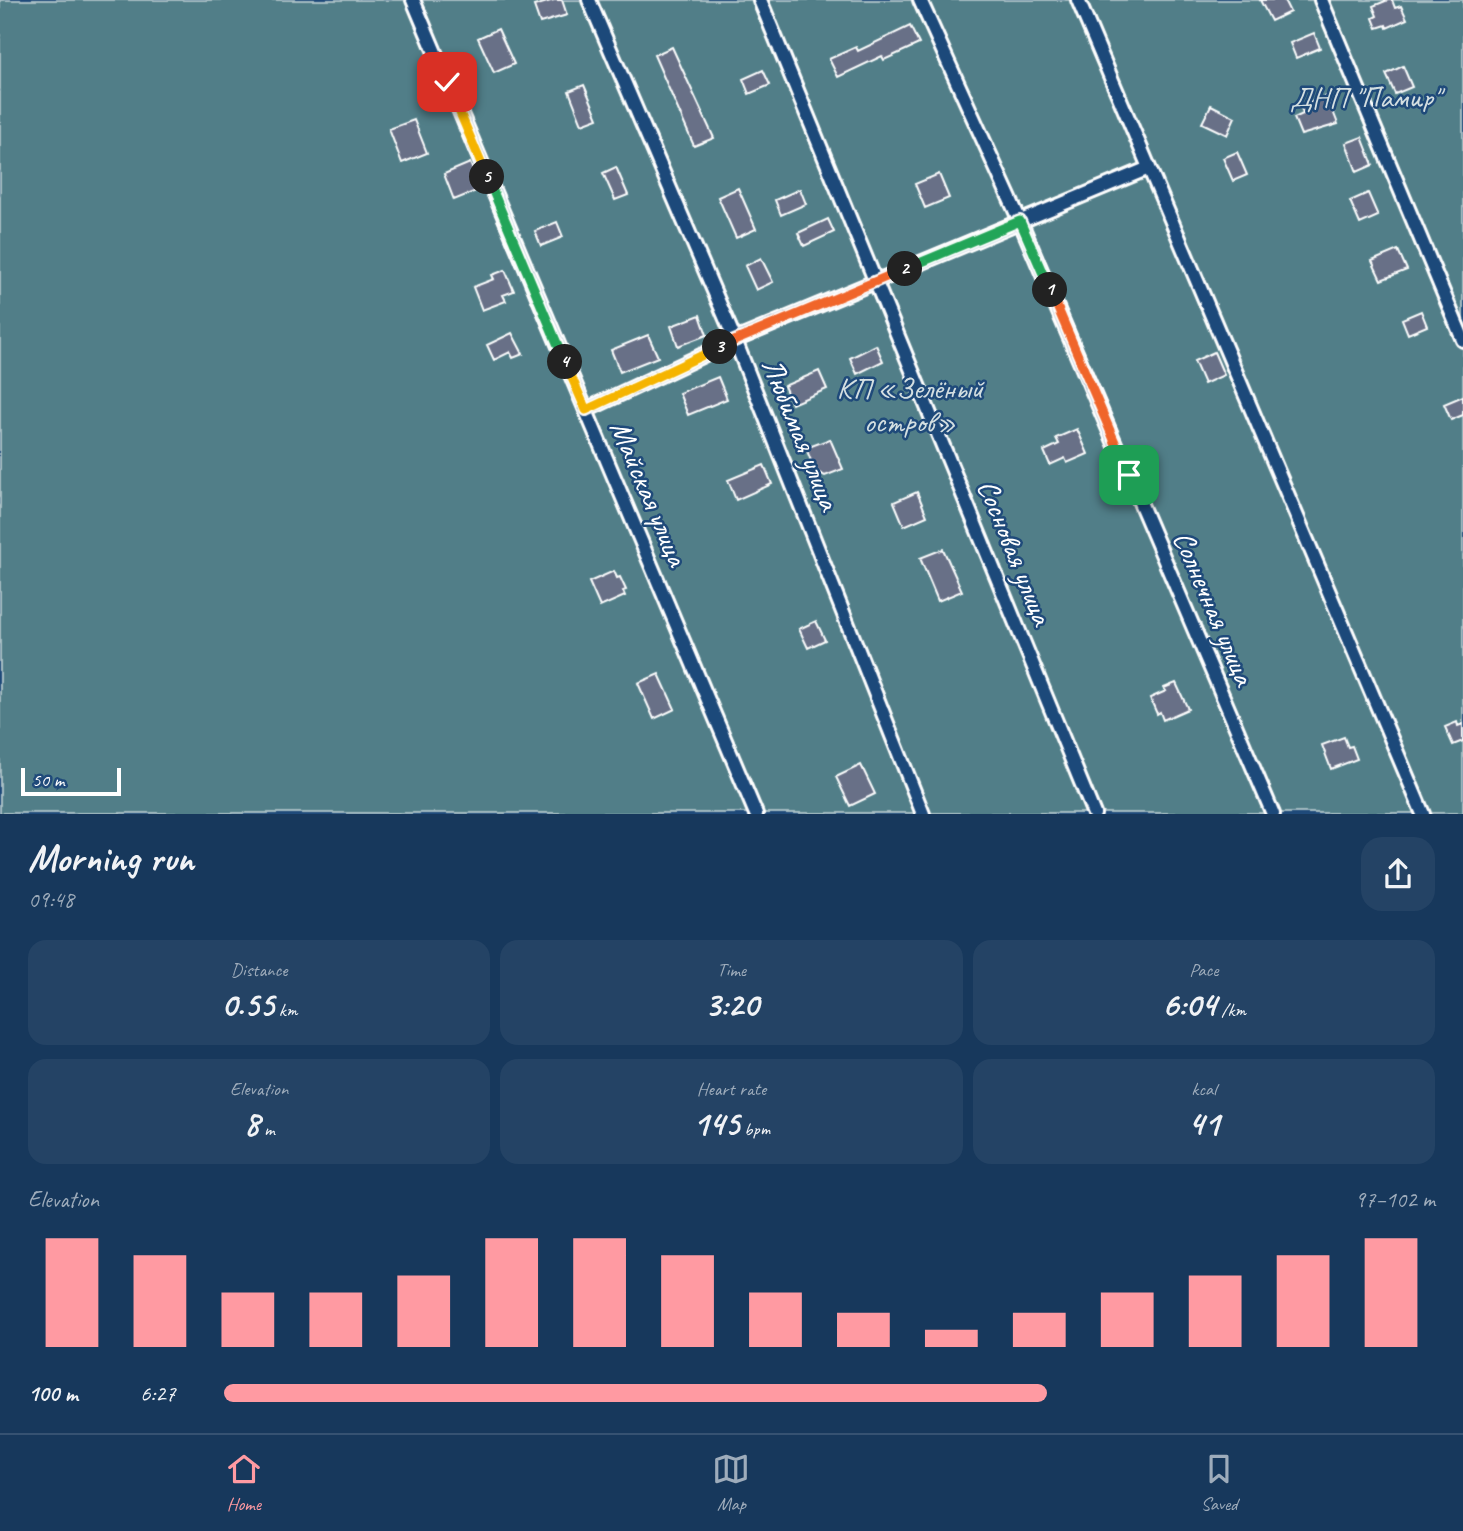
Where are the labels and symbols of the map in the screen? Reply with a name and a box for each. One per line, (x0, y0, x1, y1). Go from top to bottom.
pin (417, 52, 477, 112)
park label: ДНП "Памир" (1290, 78, 1446, 116)
pin: 5 (470, 160, 504, 194)
pin: 2 (888, 252, 922, 286)
pin: 1 (1032, 272, 1068, 308)
pin: 3 (702, 330, 738, 364)
pin: 4 (548, 344, 582, 380)
street label: Любимая улица (753, 352, 849, 517)
park label: КП «Зелёный остров» (837, 369, 985, 441)
street label: Майская улица (601, 415, 697, 573)
pin (1099, 445, 1159, 505)
street label: Сосновая улица (969, 474, 1062, 632)
street label: Солнечная улица (1165, 525, 1264, 692)
scale bar (21, 764, 121, 796)

